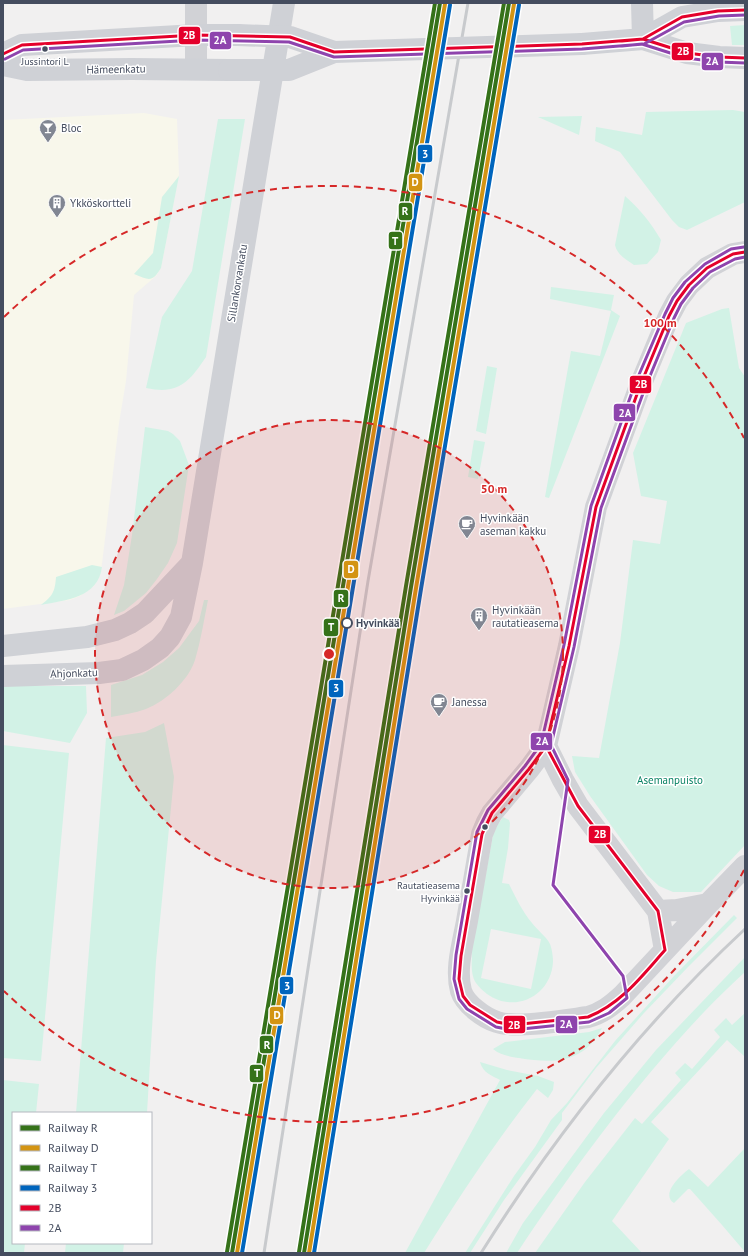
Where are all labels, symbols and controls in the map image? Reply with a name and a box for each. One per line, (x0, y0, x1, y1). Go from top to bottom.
line badge: 2B (178, 26, 201, 45)
text: 2B (183, 28, 196, 42)
line badge: 2A (209, 31, 232, 50)
text: 2A (214, 33, 227, 47)
line badge: 2B (671, 42, 694, 61)
marker: Jussintori L (40, 44, 50, 54)
text: 2B (677, 44, 690, 58)
line badge: 2A (701, 52, 724, 71)
text: 2A (706, 54, 719, 68)
place label: Jussintori L (20, 55, 69, 68)
street label: Hämeenkatu (86, 61, 146, 77)
bar icon: Bloc (38, 118, 58, 143)
place label: Bloc (61, 121, 82, 135)
line badge: 3 (417, 144, 433, 163)
text: 3 (422, 147, 428, 161)
line badge: D (408, 173, 423, 192)
text: D (411, 175, 419, 189)
building icon: Ykköskortteli (47, 193, 67, 218)
place label: Ykköskortteli (70, 196, 131, 210)
line badge: R (398, 202, 413, 221)
text: R (402, 204, 409, 218)
line badge: T (388, 231, 403, 250)
text: T (392, 234, 399, 248)
street label: Sillankorvankatu (224, 243, 250, 323)
text: 100 m (643, 315, 677, 330)
line badge: 2B (629, 375, 652, 394)
text: 2B (635, 377, 648, 391)
line badge: 2A (613, 403, 636, 422)
text: 2A (619, 406, 632, 420)
text: 50 m (481, 481, 507, 496)
place label: Hyvinkään aseman kakku (480, 511, 546, 538)
cafe icon: Hyvinkään aseman kakku (457, 514, 477, 539)
line badge: D (343, 560, 359, 579)
text: D (347, 562, 355, 576)
line badge: R (333, 589, 349, 608)
text: R (338, 591, 345, 605)
place label: Hyvinkään rautatieasema (492, 603, 559, 630)
building icon: Hyvinkään rautatieasema (469, 606, 489, 631)
place label: Hyvinkää (356, 616, 399, 630)
marker: Hyvinkää (341, 617, 353, 629)
line badge: T (323, 618, 339, 637)
text: T (328, 620, 335, 634)
centre of rings (322, 647, 336, 661)
street label: Ahjonkatu (50, 665, 98, 681)
line badge: 3 (328, 679, 344, 698)
text: 3 (333, 681, 339, 695)
cafe icon: Janessa (429, 692, 449, 717)
place label: Janessa (451, 695, 487, 709)
line badge: 2A (530, 732, 553, 751)
text: 2A (536, 734, 549, 748)
park label: Asemanpuisto (637, 773, 703, 787)
unlabelled marker (480, 822, 490, 832)
line badge: 2B (588, 825, 611, 844)
text: 2B (594, 827, 607, 841)
place label: Rautatieasema Hyvinkää (397, 879, 460, 905)
marker: Rautatieasema Hyvinkää (462, 886, 472, 896)
line badge: 3 (279, 976, 294, 995)
text: 3 (284, 979, 290, 993)
line badge: D (269, 1006, 284, 1025)
text: D (273, 1008, 281, 1022)
line badge: 2B (503, 1015, 526, 1034)
line badge: 2A (555, 1015, 578, 1034)
text: 2A (560, 1017, 573, 1031)
text: 2B (508, 1018, 521, 1032)
line badge: R (259, 1035, 274, 1054)
text: R (264, 1038, 271, 1052)
line badge: T (249, 1064, 264, 1083)
text: T (254, 1066, 261, 1080)
legend (12, 1112, 152, 1244)
text: Railway R (48, 1120, 98, 1135)
text: Railway D (48, 1140, 99, 1155)
text: Railway T (48, 1160, 97, 1175)
text: Railway 3 (48, 1180, 97, 1195)
text: 2B (48, 1200, 62, 1215)
text: 2A (48, 1220, 62, 1235)

